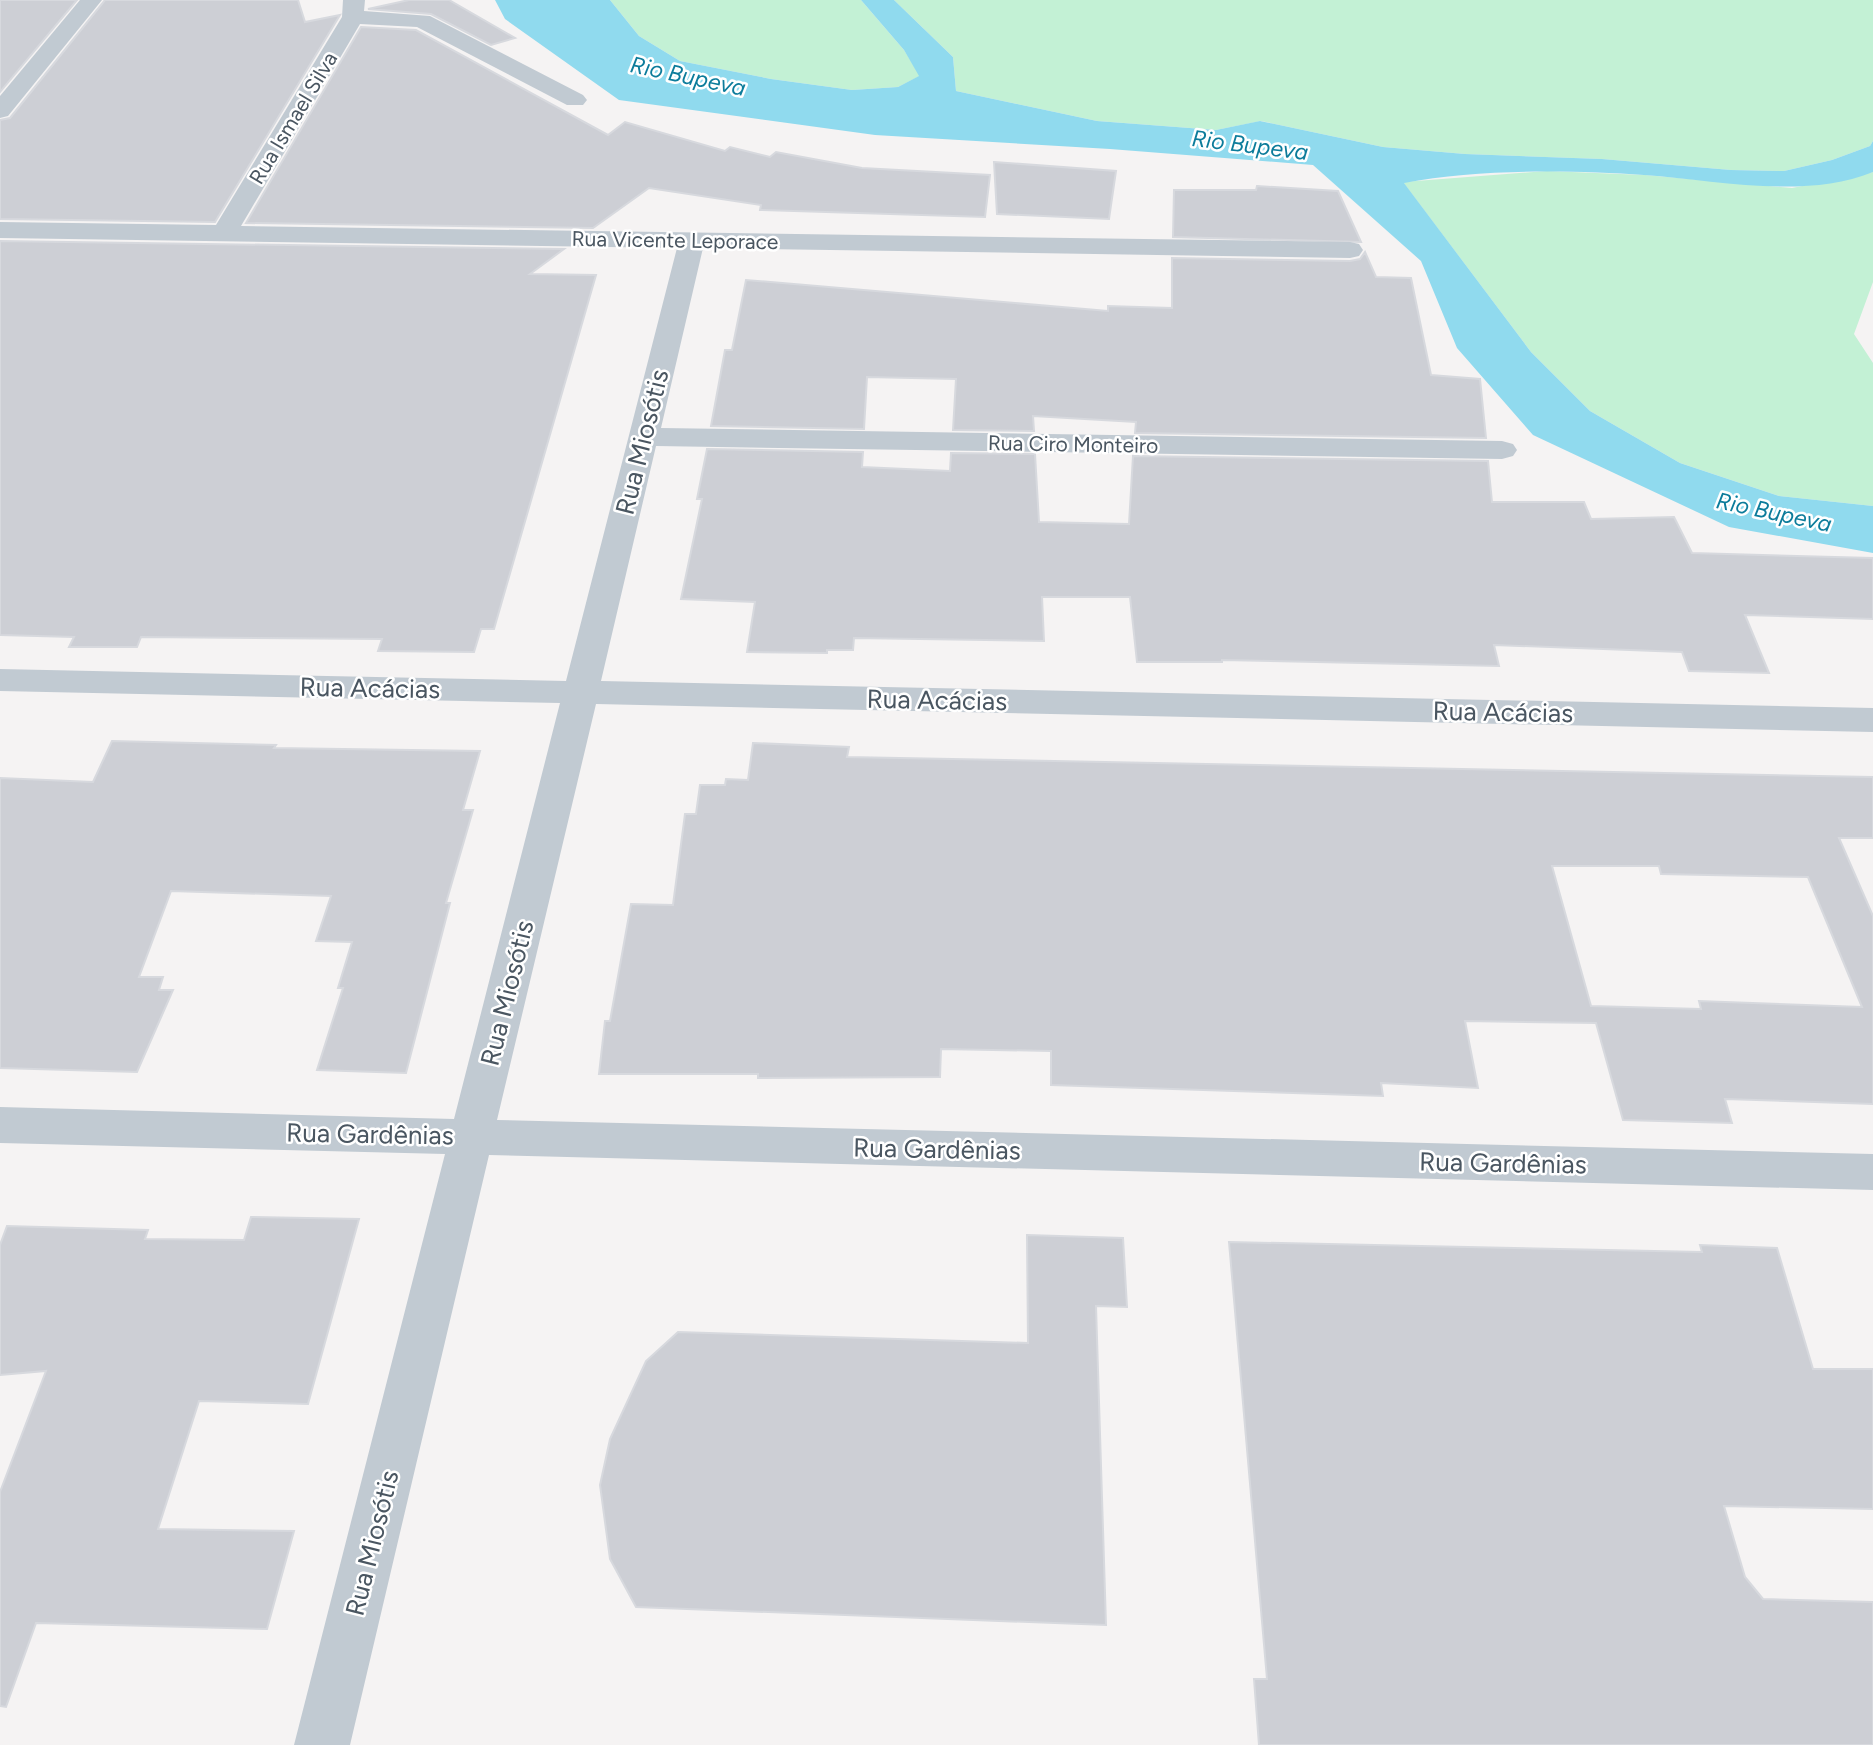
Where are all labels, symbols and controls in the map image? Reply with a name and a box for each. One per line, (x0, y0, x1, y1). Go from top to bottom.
street label: Rua Ismael Silva (244, 47, 342, 189)
water label: Rio Bupeva (628, 50, 748, 102)
water label: Rio Bupeva (1190, 124, 1310, 166)
street label: Rua Vicente Leporace (571, 226, 779, 254)
street label: Rua Miosótis (608, 366, 676, 518)
street label: Rua Ciro Monteiro (988, 430, 1158, 458)
water label: Rio Bupeva (1714, 486, 1834, 538)
street label: Rua Acácias (299, 671, 441, 705)
street label: Rua Acácias (866, 683, 1008, 717)
street label: Rua Acácias (1432, 695, 1574, 729)
street label: Rua Miosótis (473, 917, 541, 1069)
street label: Rua Gardênias (286, 1117, 454, 1151)
street label: Rua Gardênias (853, 1132, 1021, 1166)
street label: Rua Gardênias (1419, 1146, 1587, 1180)
street label: Rua Miosótis (338, 1467, 406, 1619)

